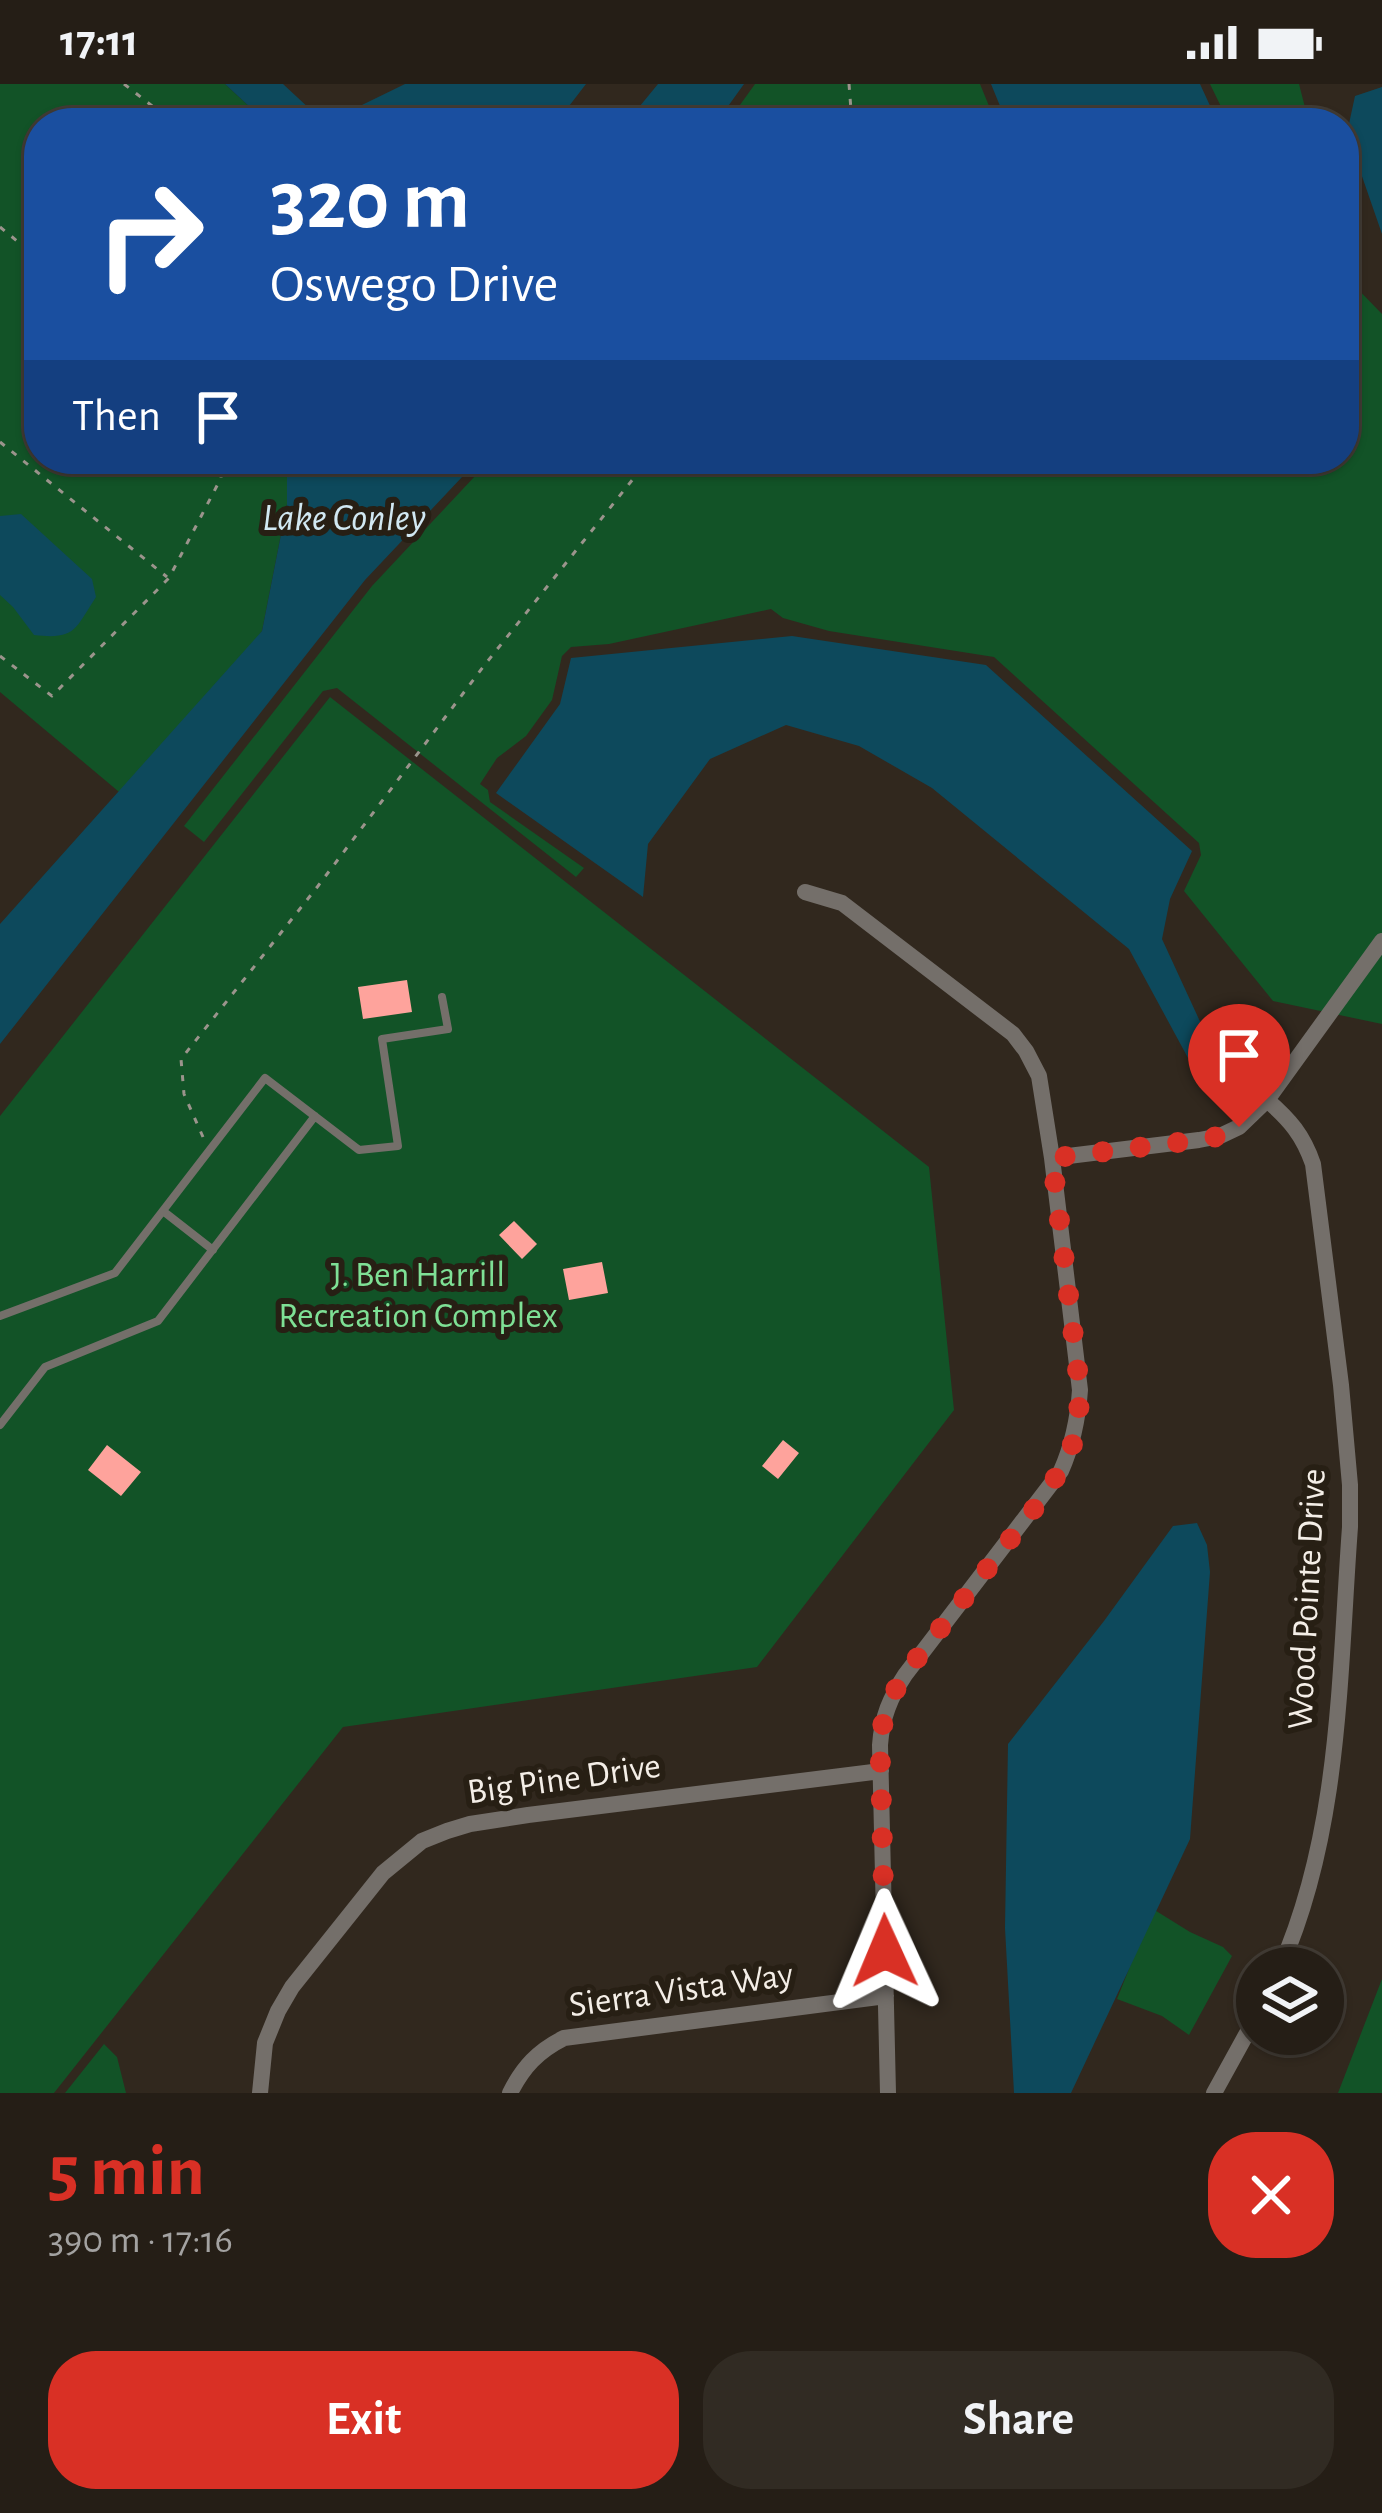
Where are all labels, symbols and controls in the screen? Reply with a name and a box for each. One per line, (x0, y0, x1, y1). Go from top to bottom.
text: 17:11 (60, 19, 138, 64)
icon: right (72, 156, 228, 312)
text: 320 m (270, 160, 470, 244)
text: Oswego Drive (270, 258, 558, 312)
icon: arrive (185, 384, 251, 450)
text: Then (72, 394, 161, 439)
water label: Lake Conley (262, 499, 426, 538)
pin (1188, 1004, 1290, 1127)
icon: arrive (1206, 1022, 1272, 1088)
park label: J. Ben Harrill Recreation Complex (278, 1257, 558, 1334)
street label: Wood Pointe Drive (1282, 1468, 1332, 1730)
street label: Big Pine Drive (465, 1748, 663, 1810)
position arrow (822, 1888, 948, 2014)
map controls (1236, 1947, 1344, 2055)
button: layers (1236, 1947, 1344, 2055)
street label: Sierra Vista Way (567, 1956, 795, 2024)
button: close (1208, 2132, 1334, 2258)
text: 5 min (48, 2136, 205, 2208)
text: 390 m · 17:16 (48, 2221, 233, 2260)
button: Exit (48, 2351, 679, 2489)
button: Share (703, 2351, 1334, 2489)

